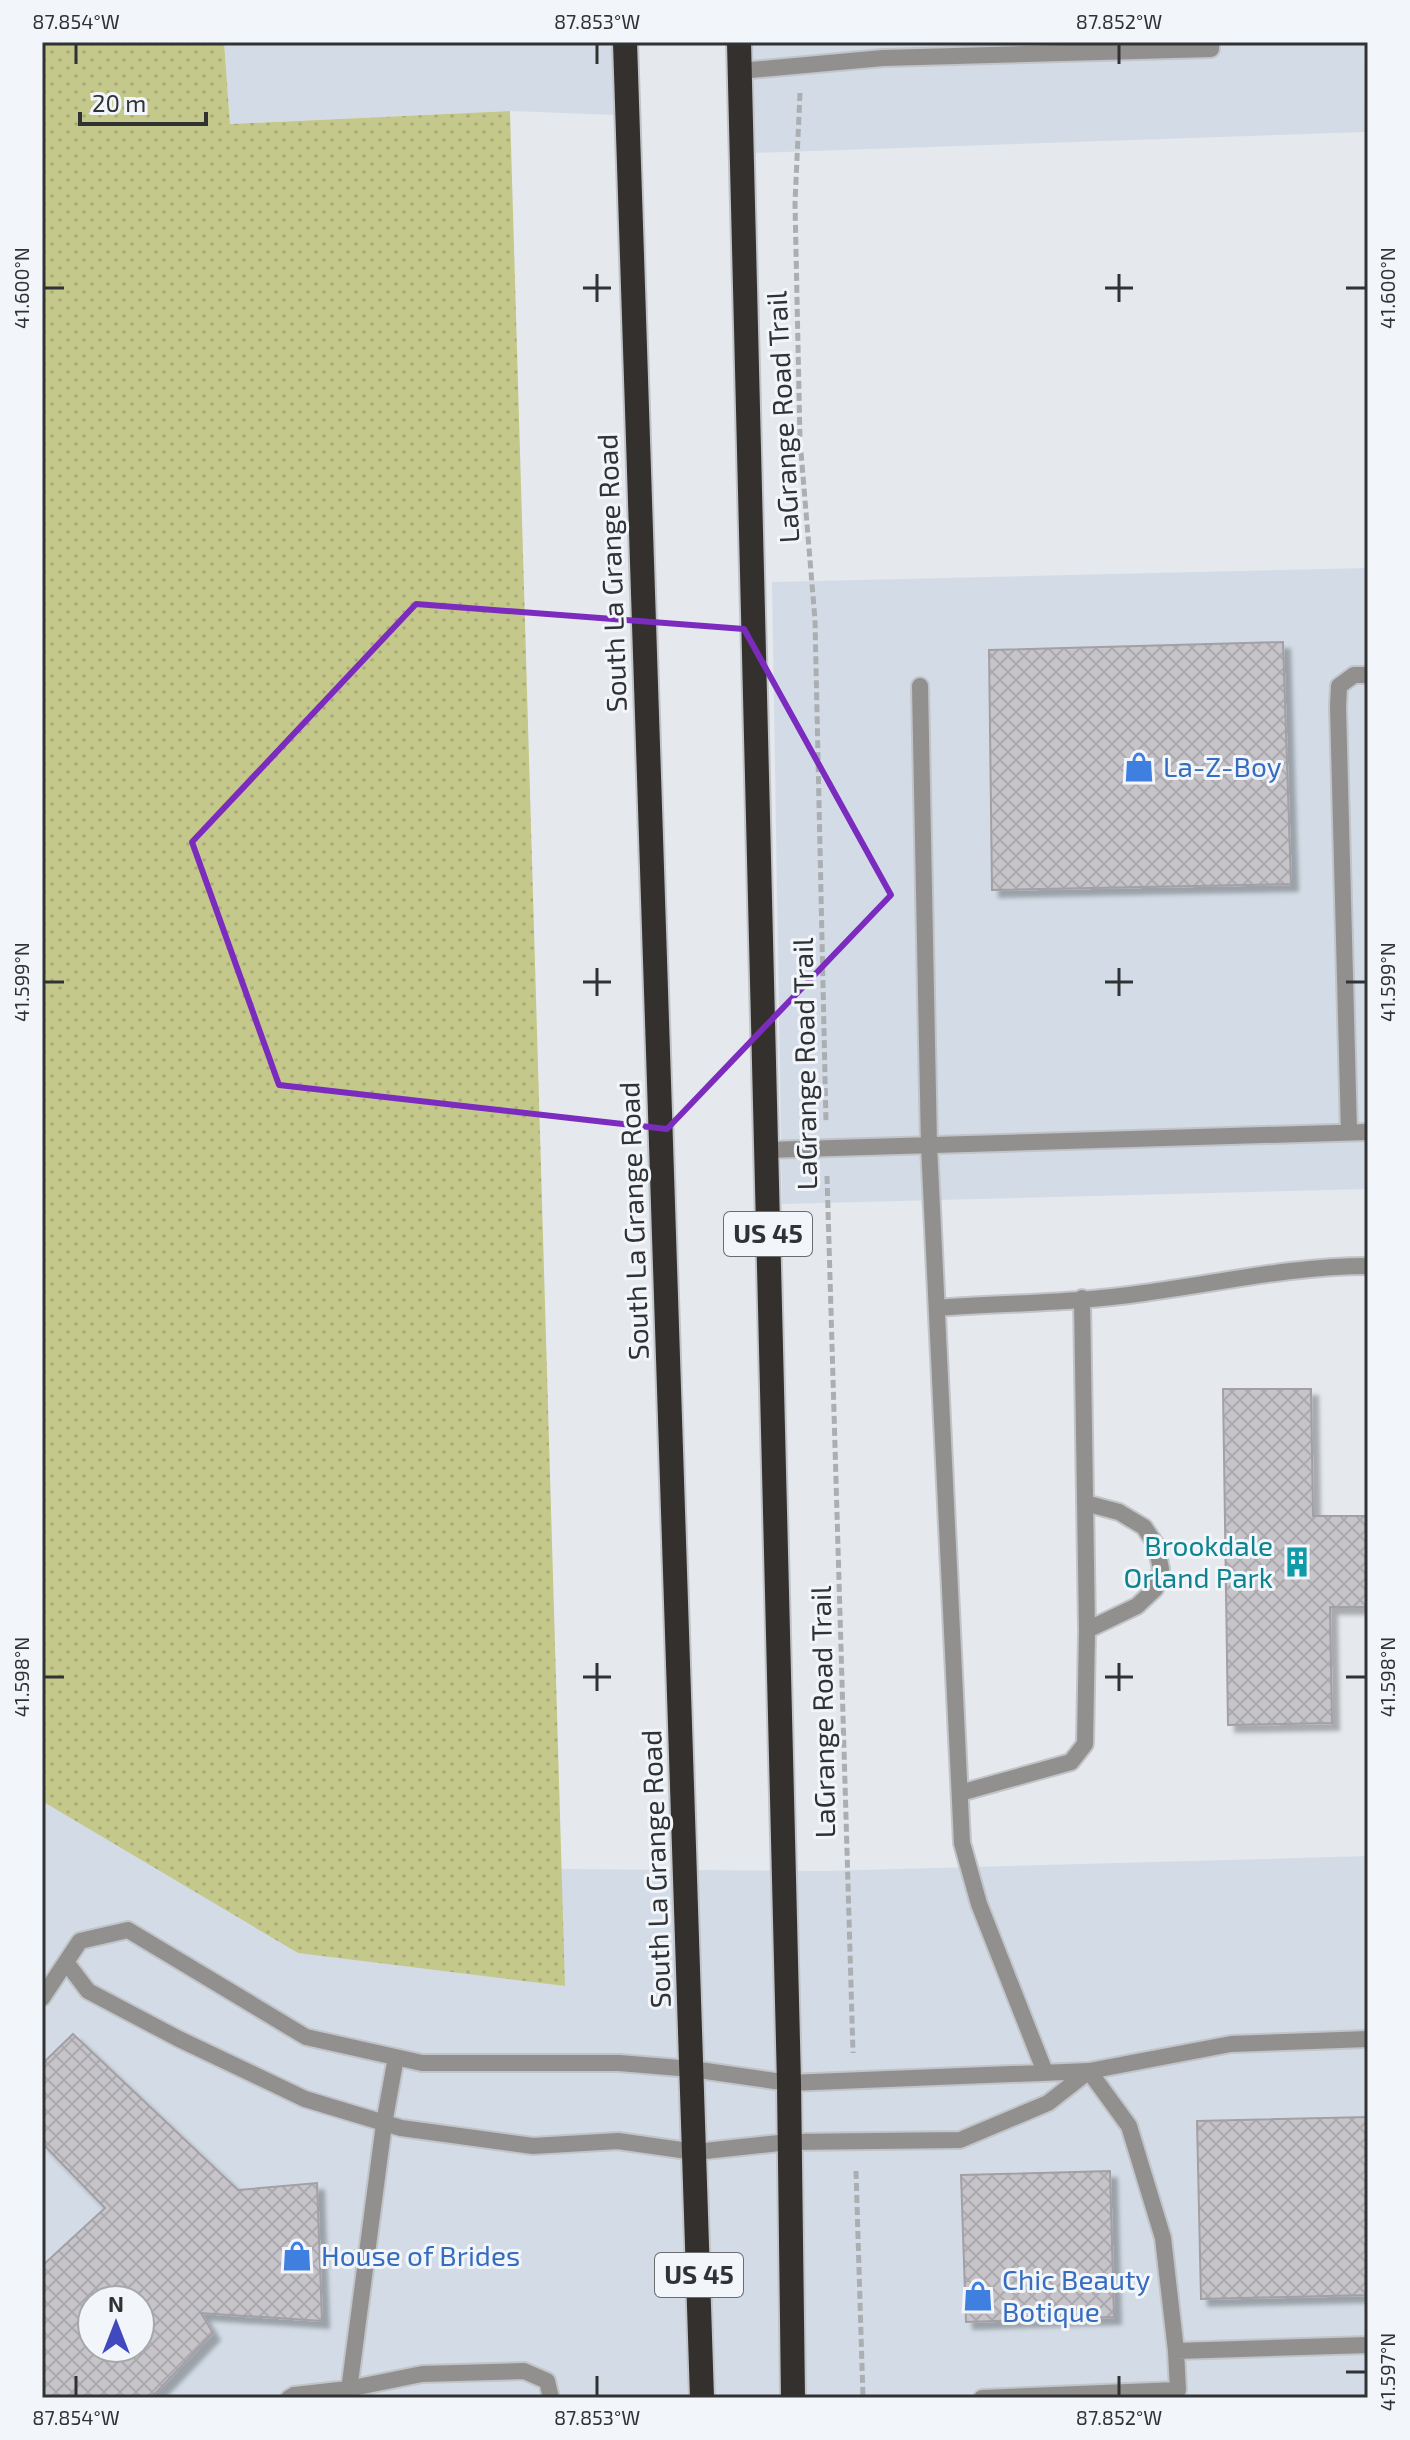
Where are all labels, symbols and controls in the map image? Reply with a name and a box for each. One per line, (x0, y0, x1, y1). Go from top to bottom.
text: 87.854°W (32, 9, 120, 33)
text: 87.853°W (554, 9, 640, 33)
text: 87.852°W (1076, 9, 1162, 33)
scale bar (80, 76, 206, 126)
text: 20 m (92, 88, 146, 117)
text: 41.600°N (9, 247, 33, 329)
text: 41.600°N (1375, 247, 1399, 329)
street label: LaGrange Road Trail (758, 289, 806, 544)
street label: South La Grange Road (589, 433, 633, 713)
place label: La-Z-Boy (1163, 749, 1282, 783)
shop icon: La-Z-Boy (1122, 750, 1156, 784)
street label: LaGrange Road Trail (785, 937, 823, 1191)
text: 41.599°N (9, 942, 33, 1022)
text: 41.599°N (1375, 942, 1399, 1022)
street label: South La Grange Road (611, 1081, 655, 1361)
road number: US 45 (724, 1212, 812, 1256)
place label: Brookdale Orland Park (1124, 1528, 1273, 1594)
building icon: Brookdale Orland Park (1280, 1545, 1314, 1579)
street label: LaGrange Road Trail (803, 1585, 841, 1839)
text: 41.598°N (9, 1637, 33, 1717)
text: 41.598°N (1375, 1637, 1399, 1717)
street label: South La Grange Road (633, 1729, 677, 2009)
place label: House of Brides (321, 2238, 520, 2272)
shop icon: House of Brides (280, 2239, 314, 2273)
road number: US 45 (655, 2253, 743, 2297)
place label: Chic Beauty Botique (1002, 2262, 1151, 2328)
shop icon: Chic Beauty Botique (961, 2279, 995, 2313)
north arrow (76, 2284, 156, 2364)
text: N (108, 2290, 124, 2316)
text: 41.597°N (1375, 2333, 1399, 2411)
text: 87.854°W (32, 2405, 120, 2429)
text: 87.853°W (554, 2405, 640, 2429)
text: 87.852°W (1076, 2405, 1162, 2429)

